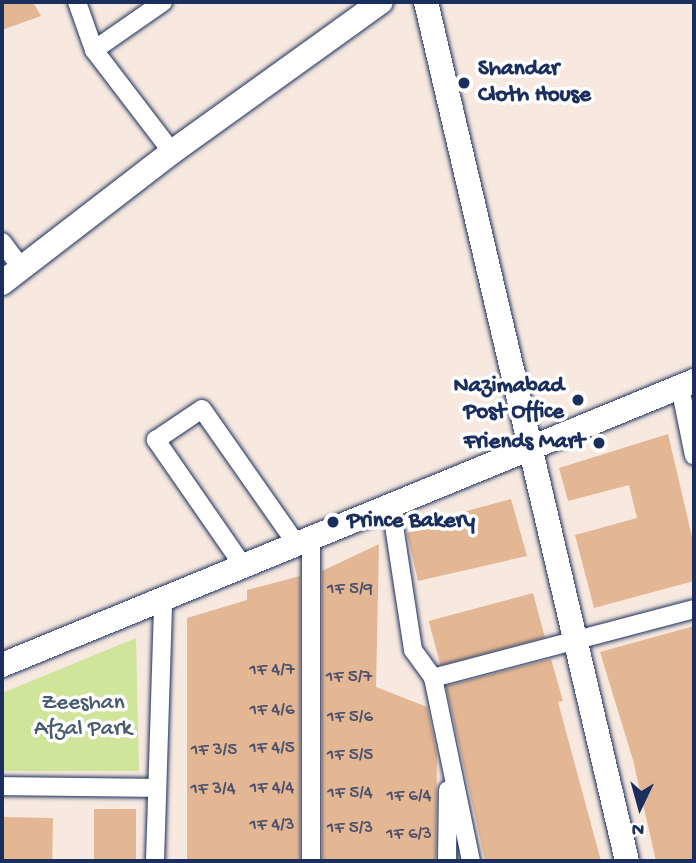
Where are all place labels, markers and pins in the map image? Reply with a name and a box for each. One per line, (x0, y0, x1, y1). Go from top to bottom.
place label: Shandar Cloth House (478, 56, 591, 110)
marker: Shandar Cloth House (456, 75, 472, 91)
place label: Nazimabad Post Office (454, 373, 564, 427)
marker: Nazimabad Post Office (570, 392, 586, 408)
place label: Friends Mart (464, 429, 585, 457)
marker: Friends Mart (591, 435, 607, 451)
place label: Prince Bakery (347, 508, 475, 536)
marker: Prince Bakery (325, 514, 341, 530)

